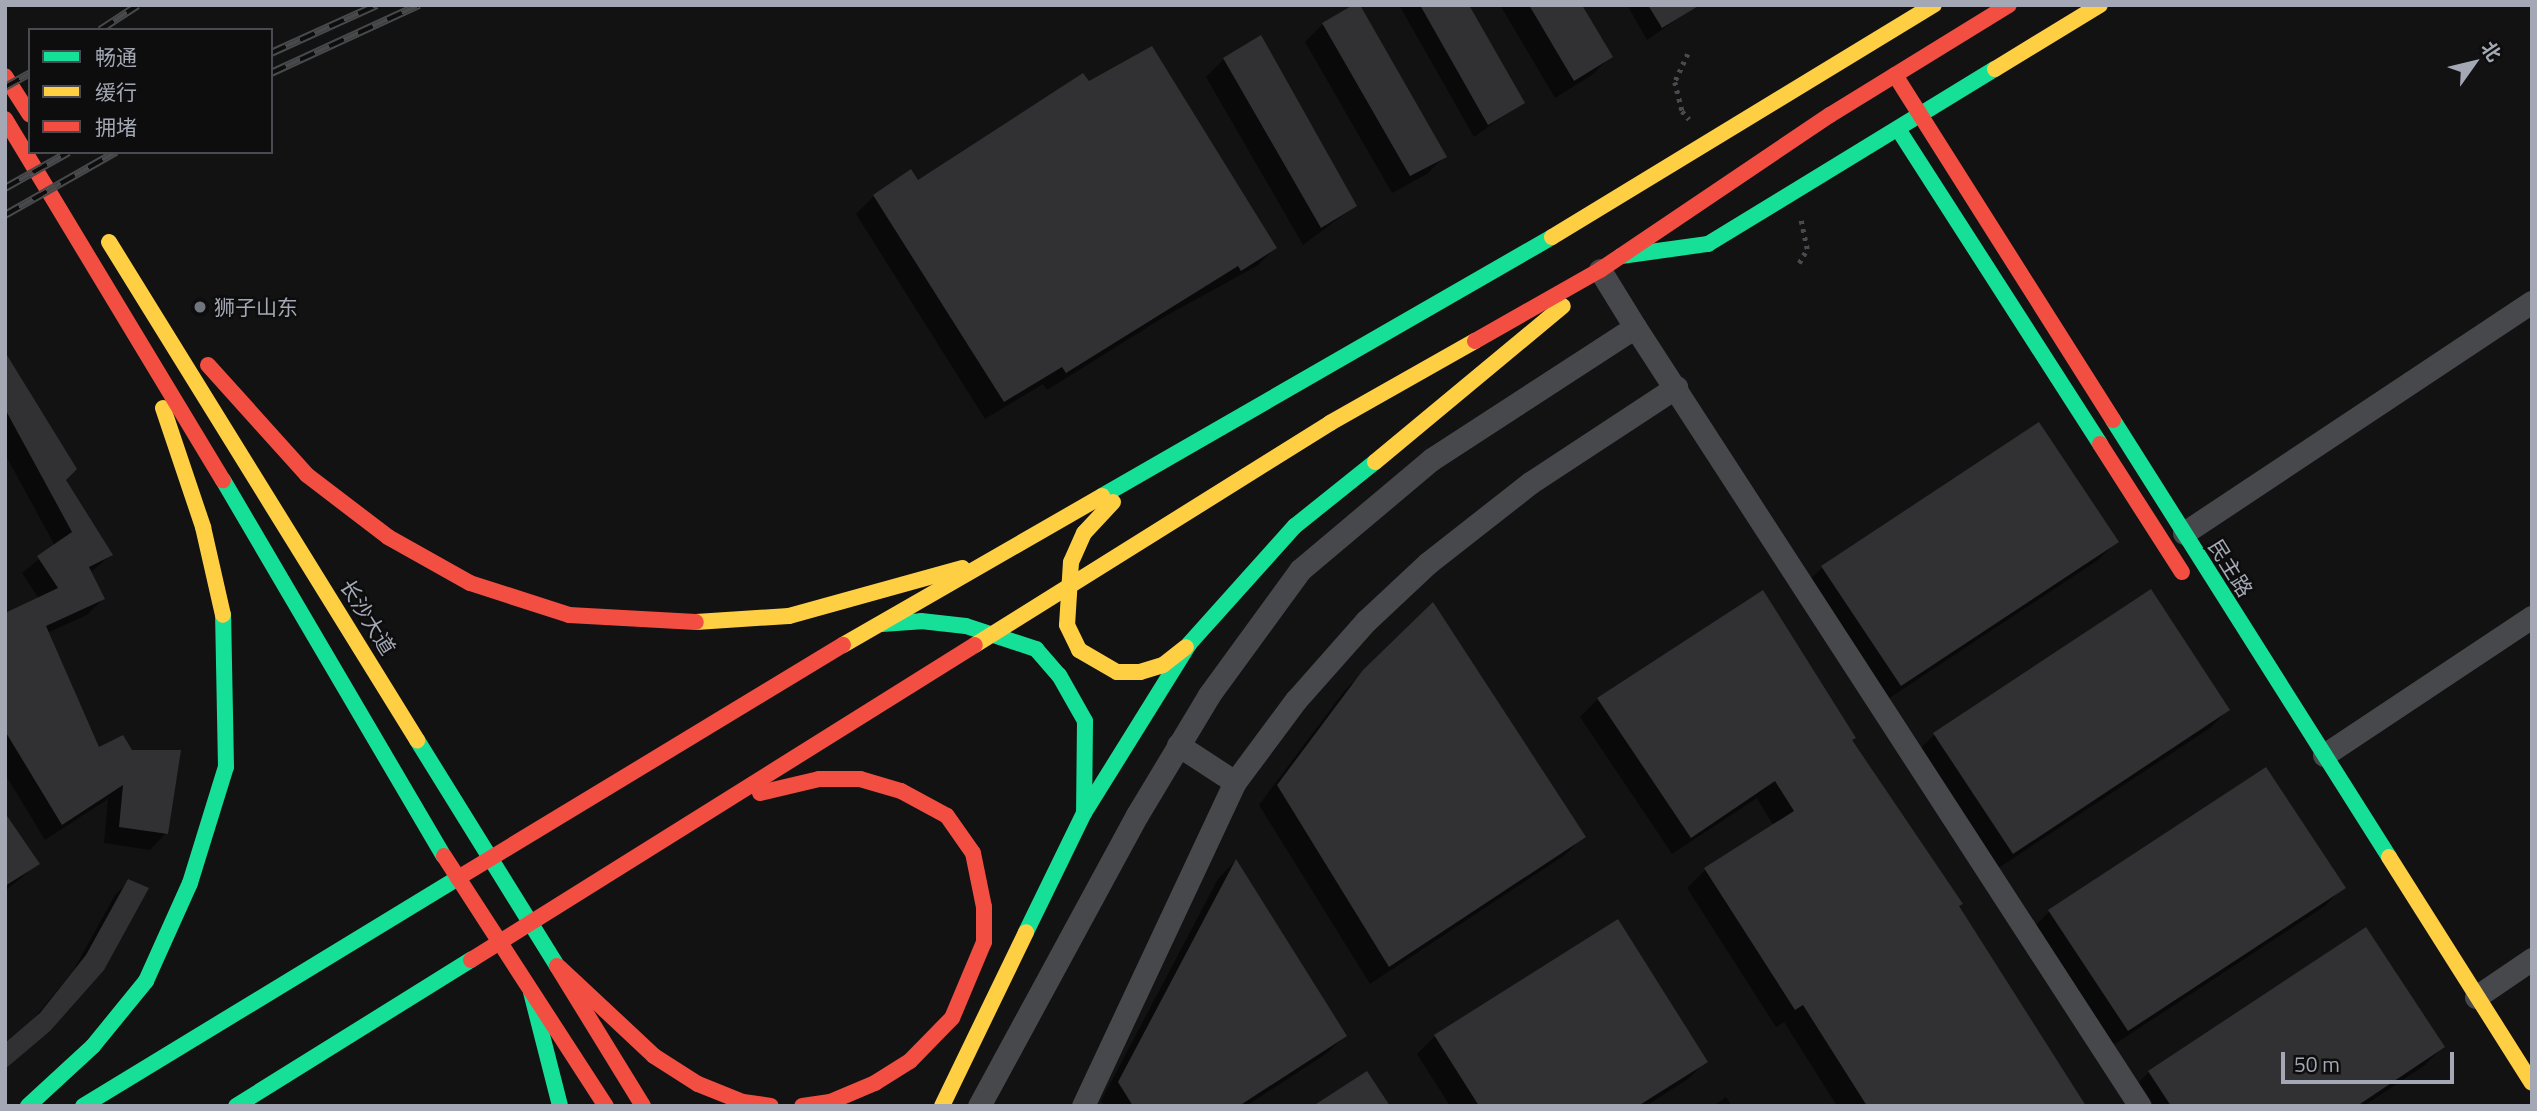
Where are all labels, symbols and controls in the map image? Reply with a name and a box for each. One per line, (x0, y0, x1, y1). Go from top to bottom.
legend (28, 28, 273, 154)
north arrow (2439, 28, 2509, 98)
text: 北 (2474, 35, 2509, 67)
text: 畅通 (95, 41, 137, 73)
text: 缓行 (95, 76, 137, 108)
text: 拥堵 (95, 111, 137, 143)
place label: 狮子山东 (214, 294, 298, 320)
marker: 狮子山东 (192, 299, 208, 315)
street label: 民主路 (2204, 535, 2258, 601)
street label: 长沙大道 (335, 575, 401, 659)
scale bar (2285, 1038, 2458, 1082)
text: 50 m (2294, 1048, 2340, 1080)

